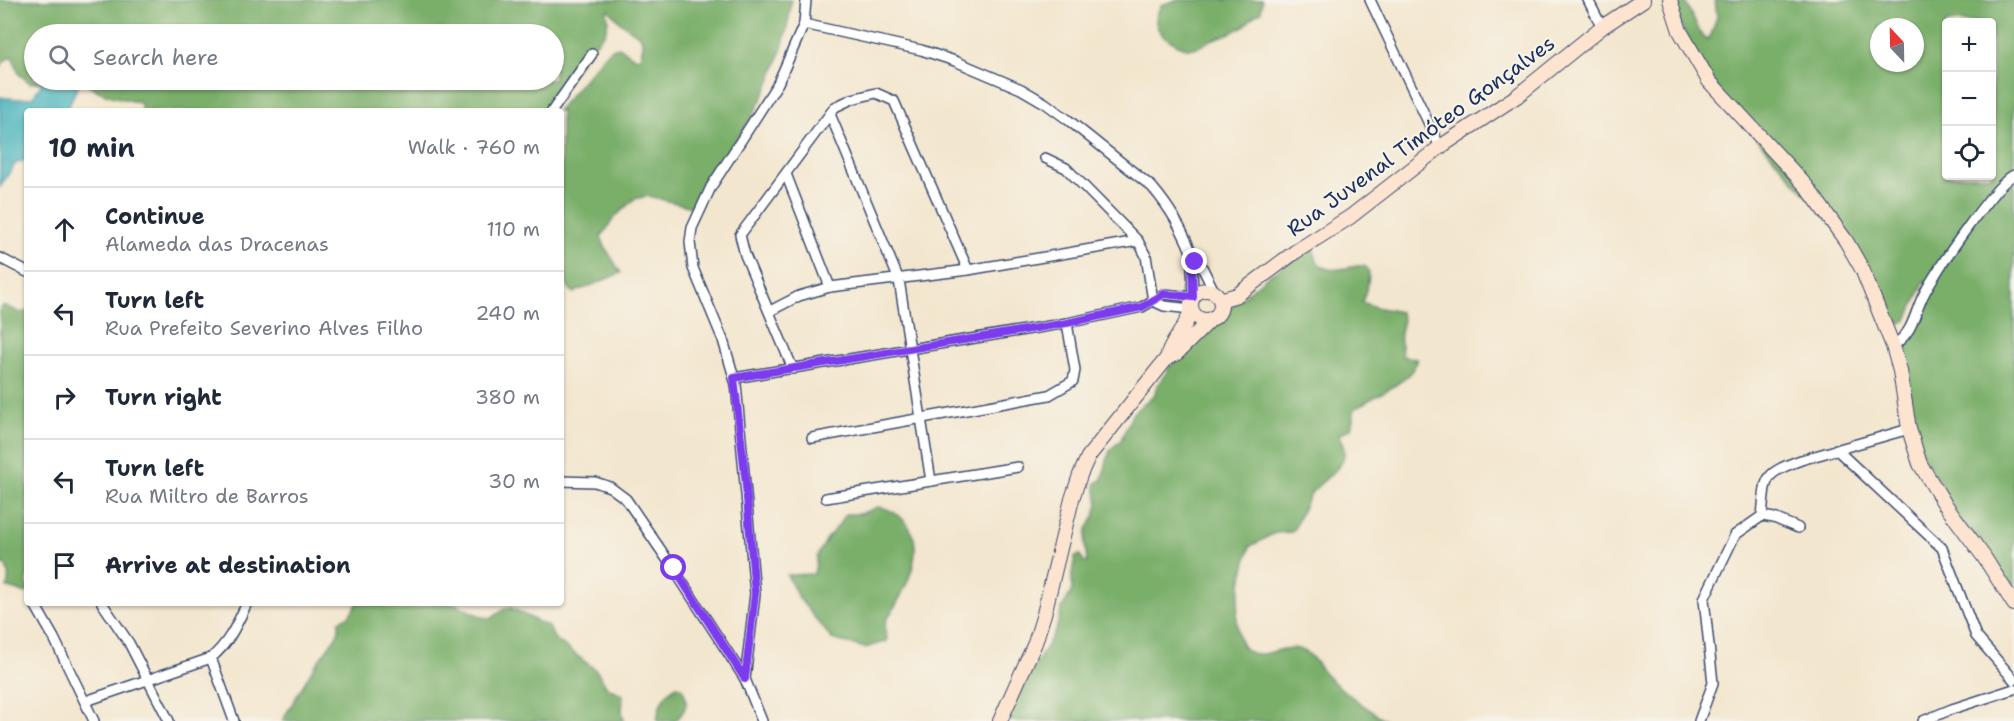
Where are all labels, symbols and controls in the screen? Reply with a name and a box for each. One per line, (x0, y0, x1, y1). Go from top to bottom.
north arrow (1870, 18, 1924, 72)
map controls (1942, 18, 1996, 180)
button: + (1942, 18, 1996, 72)
search box (24, 24, 564, 90)
street label: Rua Juvenal Timóteo Gonçalves (1281, 29, 1561, 243)
icon: search (45, 41, 78, 74)
text: Search here (93, 43, 219, 72)
button: − (1942, 72, 1996, 126)
button: locate (1942, 126, 1996, 180)
text: 10 min (48, 130, 135, 165)
text: Walk · 760 m (408, 134, 540, 160)
text: Continue (105, 202, 205, 231)
icon: ahead (48, 213, 81, 246)
text: 110 m (486, 216, 540, 242)
text: Alameda das Dracenas (105, 231, 329, 257)
route end (1181, 248, 1207, 274)
text: Turn left (105, 286, 204, 315)
icon: left (48, 297, 81, 330)
text: 240 m (475, 300, 540, 326)
text: Rua Prefeito Severino Alves Filho (105, 315, 423, 341)
icon: right (48, 381, 81, 414)
text: Turn right (105, 383, 222, 412)
text: 380 m (475, 384, 540, 410)
text: Turn left (105, 454, 204, 483)
icon: left (48, 465, 81, 498)
text: 30 m (488, 468, 540, 494)
text: Rua Miltro de Barros (105, 483, 309, 509)
icon: arrive (48, 549, 81, 582)
text: Arrive at destination (105, 551, 351, 580)
route start (660, 554, 686, 580)

